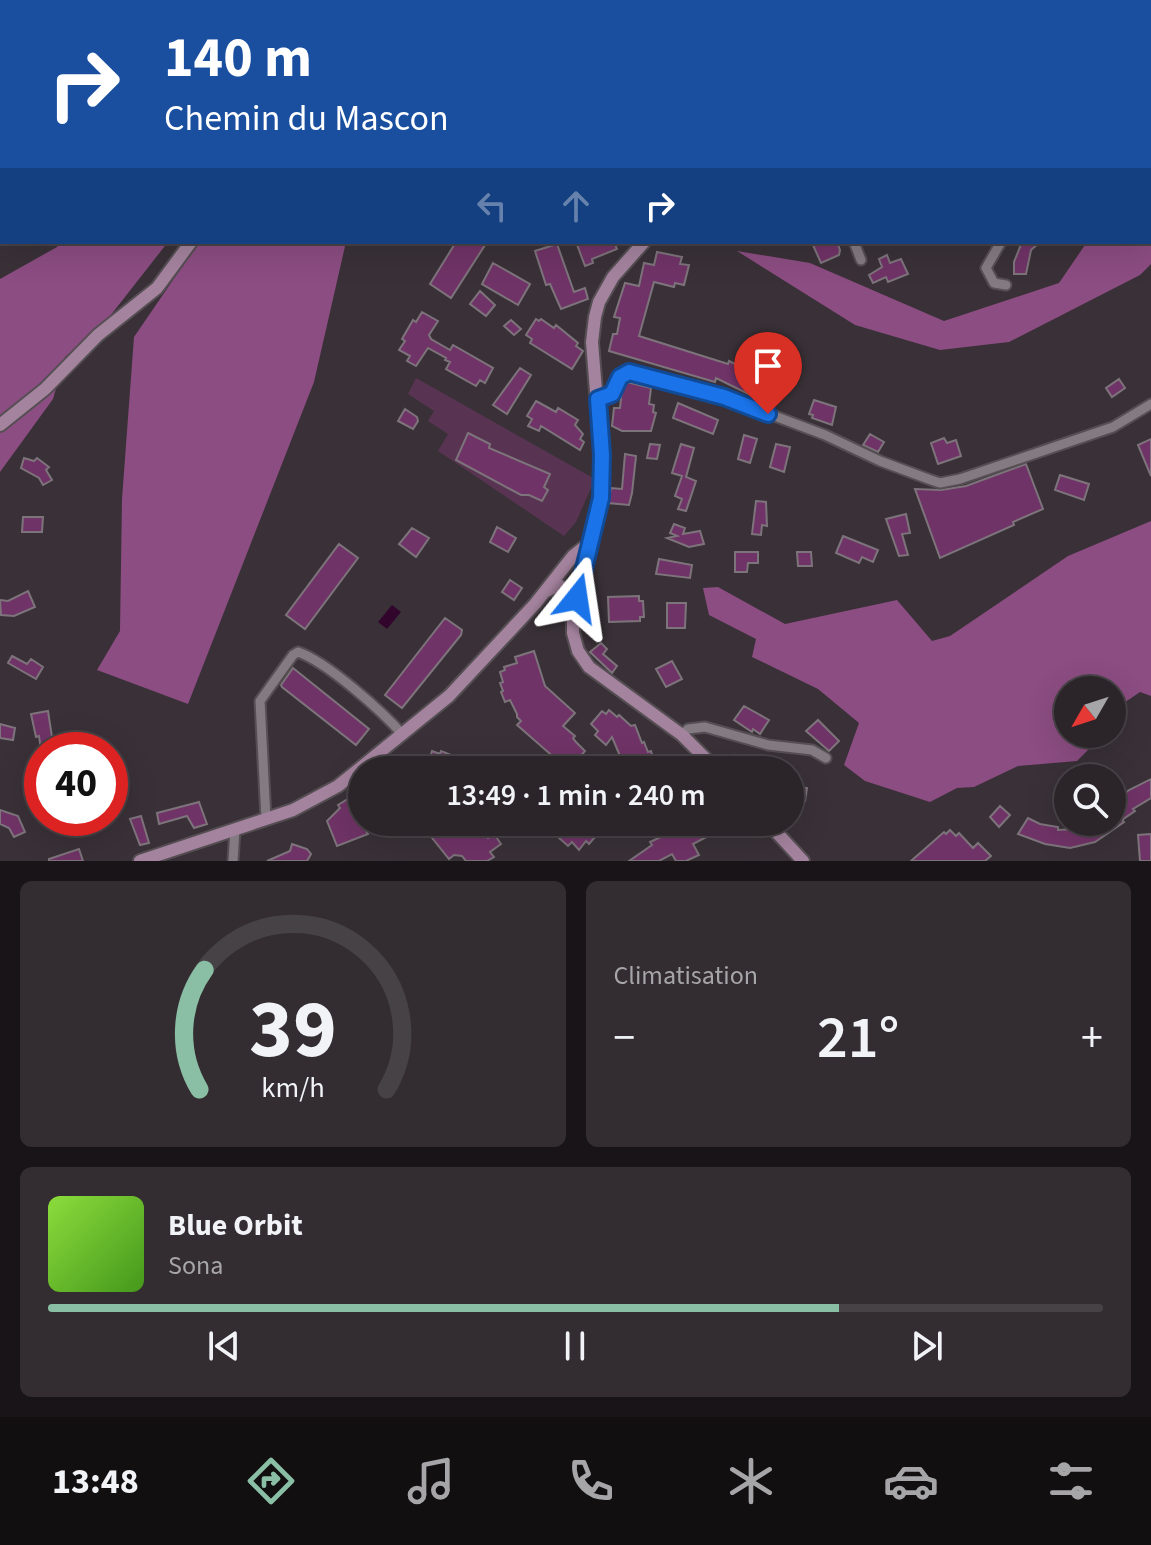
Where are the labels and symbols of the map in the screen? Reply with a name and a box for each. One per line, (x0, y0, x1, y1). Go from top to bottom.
pin (734, 332, 802, 414)
position arrow (535, 556, 619, 640)
north arrow (1054, 676, 1126, 748)
speed limit sign: 40 (24, 732, 128, 836)

